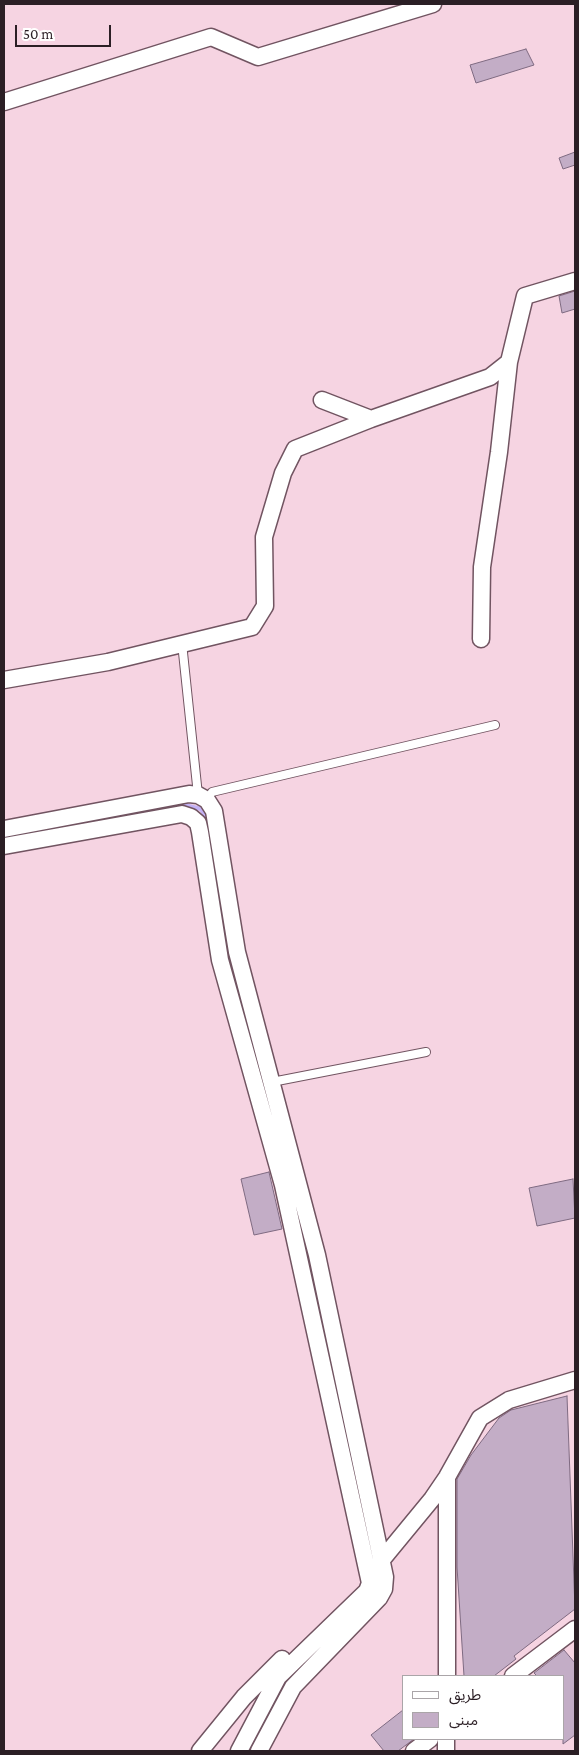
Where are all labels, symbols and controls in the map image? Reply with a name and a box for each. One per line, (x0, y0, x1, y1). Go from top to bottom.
scale bar (18, 15, 114, 47)
text: 50 m (23, 26, 53, 42)
legend (402, 1675, 564, 1740)
text: طريق (449, 1687, 481, 1703)
text: مبنى (449, 1712, 478, 1728)

